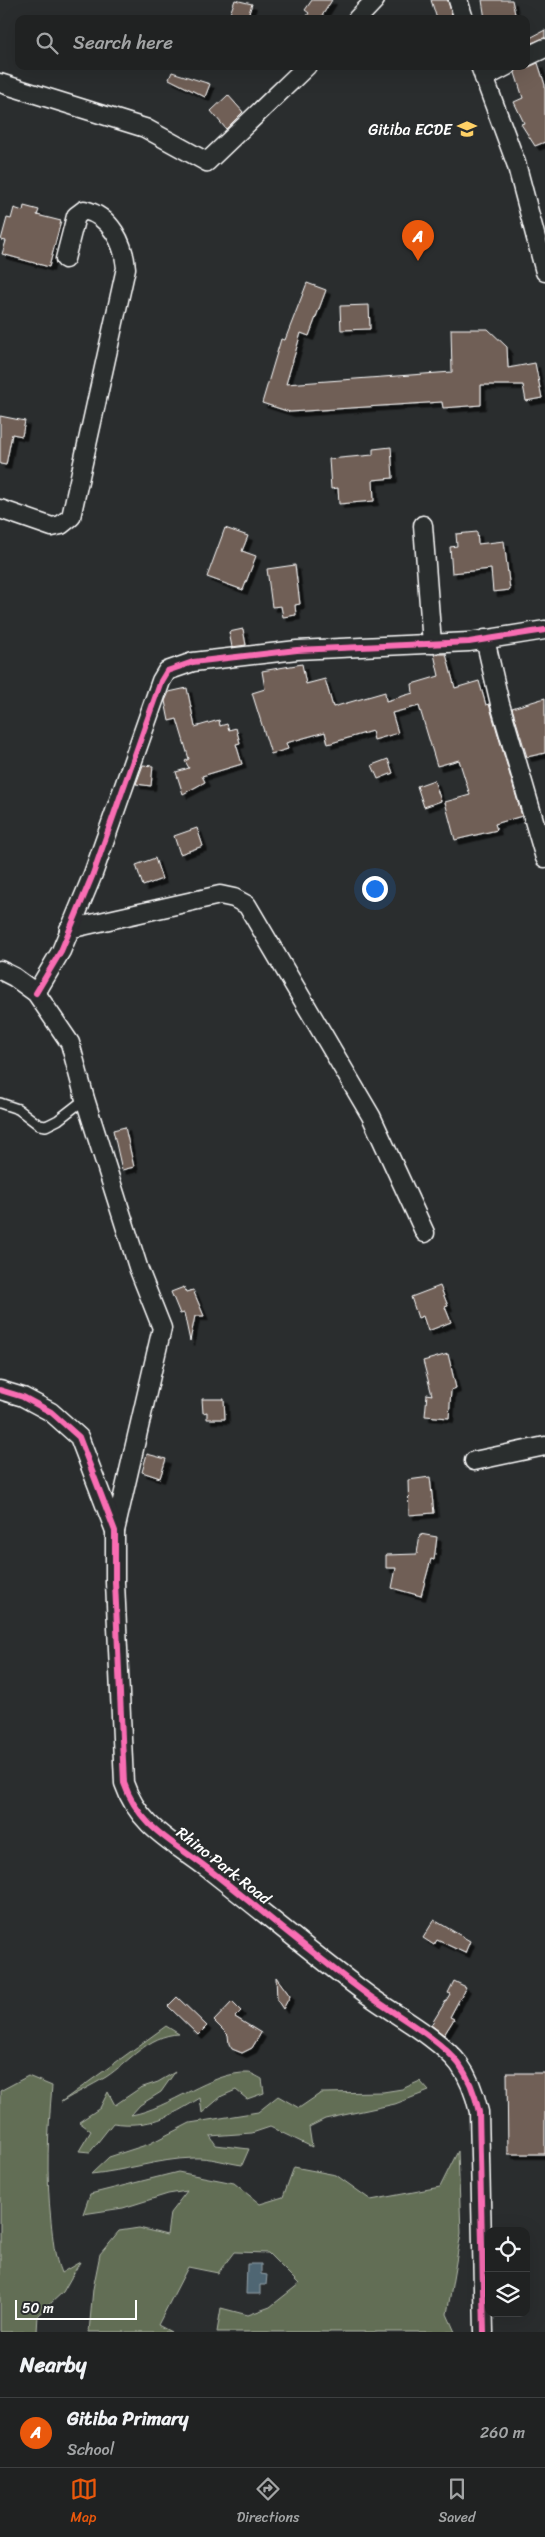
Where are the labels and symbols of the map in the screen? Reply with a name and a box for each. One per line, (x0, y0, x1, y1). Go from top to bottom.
place label: Gitiba ECDE (368, 115, 453, 144)
school or university icon: Gitiba ECDE (456, 118, 478, 140)
pin: A (402, 220, 434, 261)
your location (362, 876, 388, 902)
street label: Rhino Park Road (170, 1819, 279, 1913)
scale bar (15, 2297, 138, 2320)

